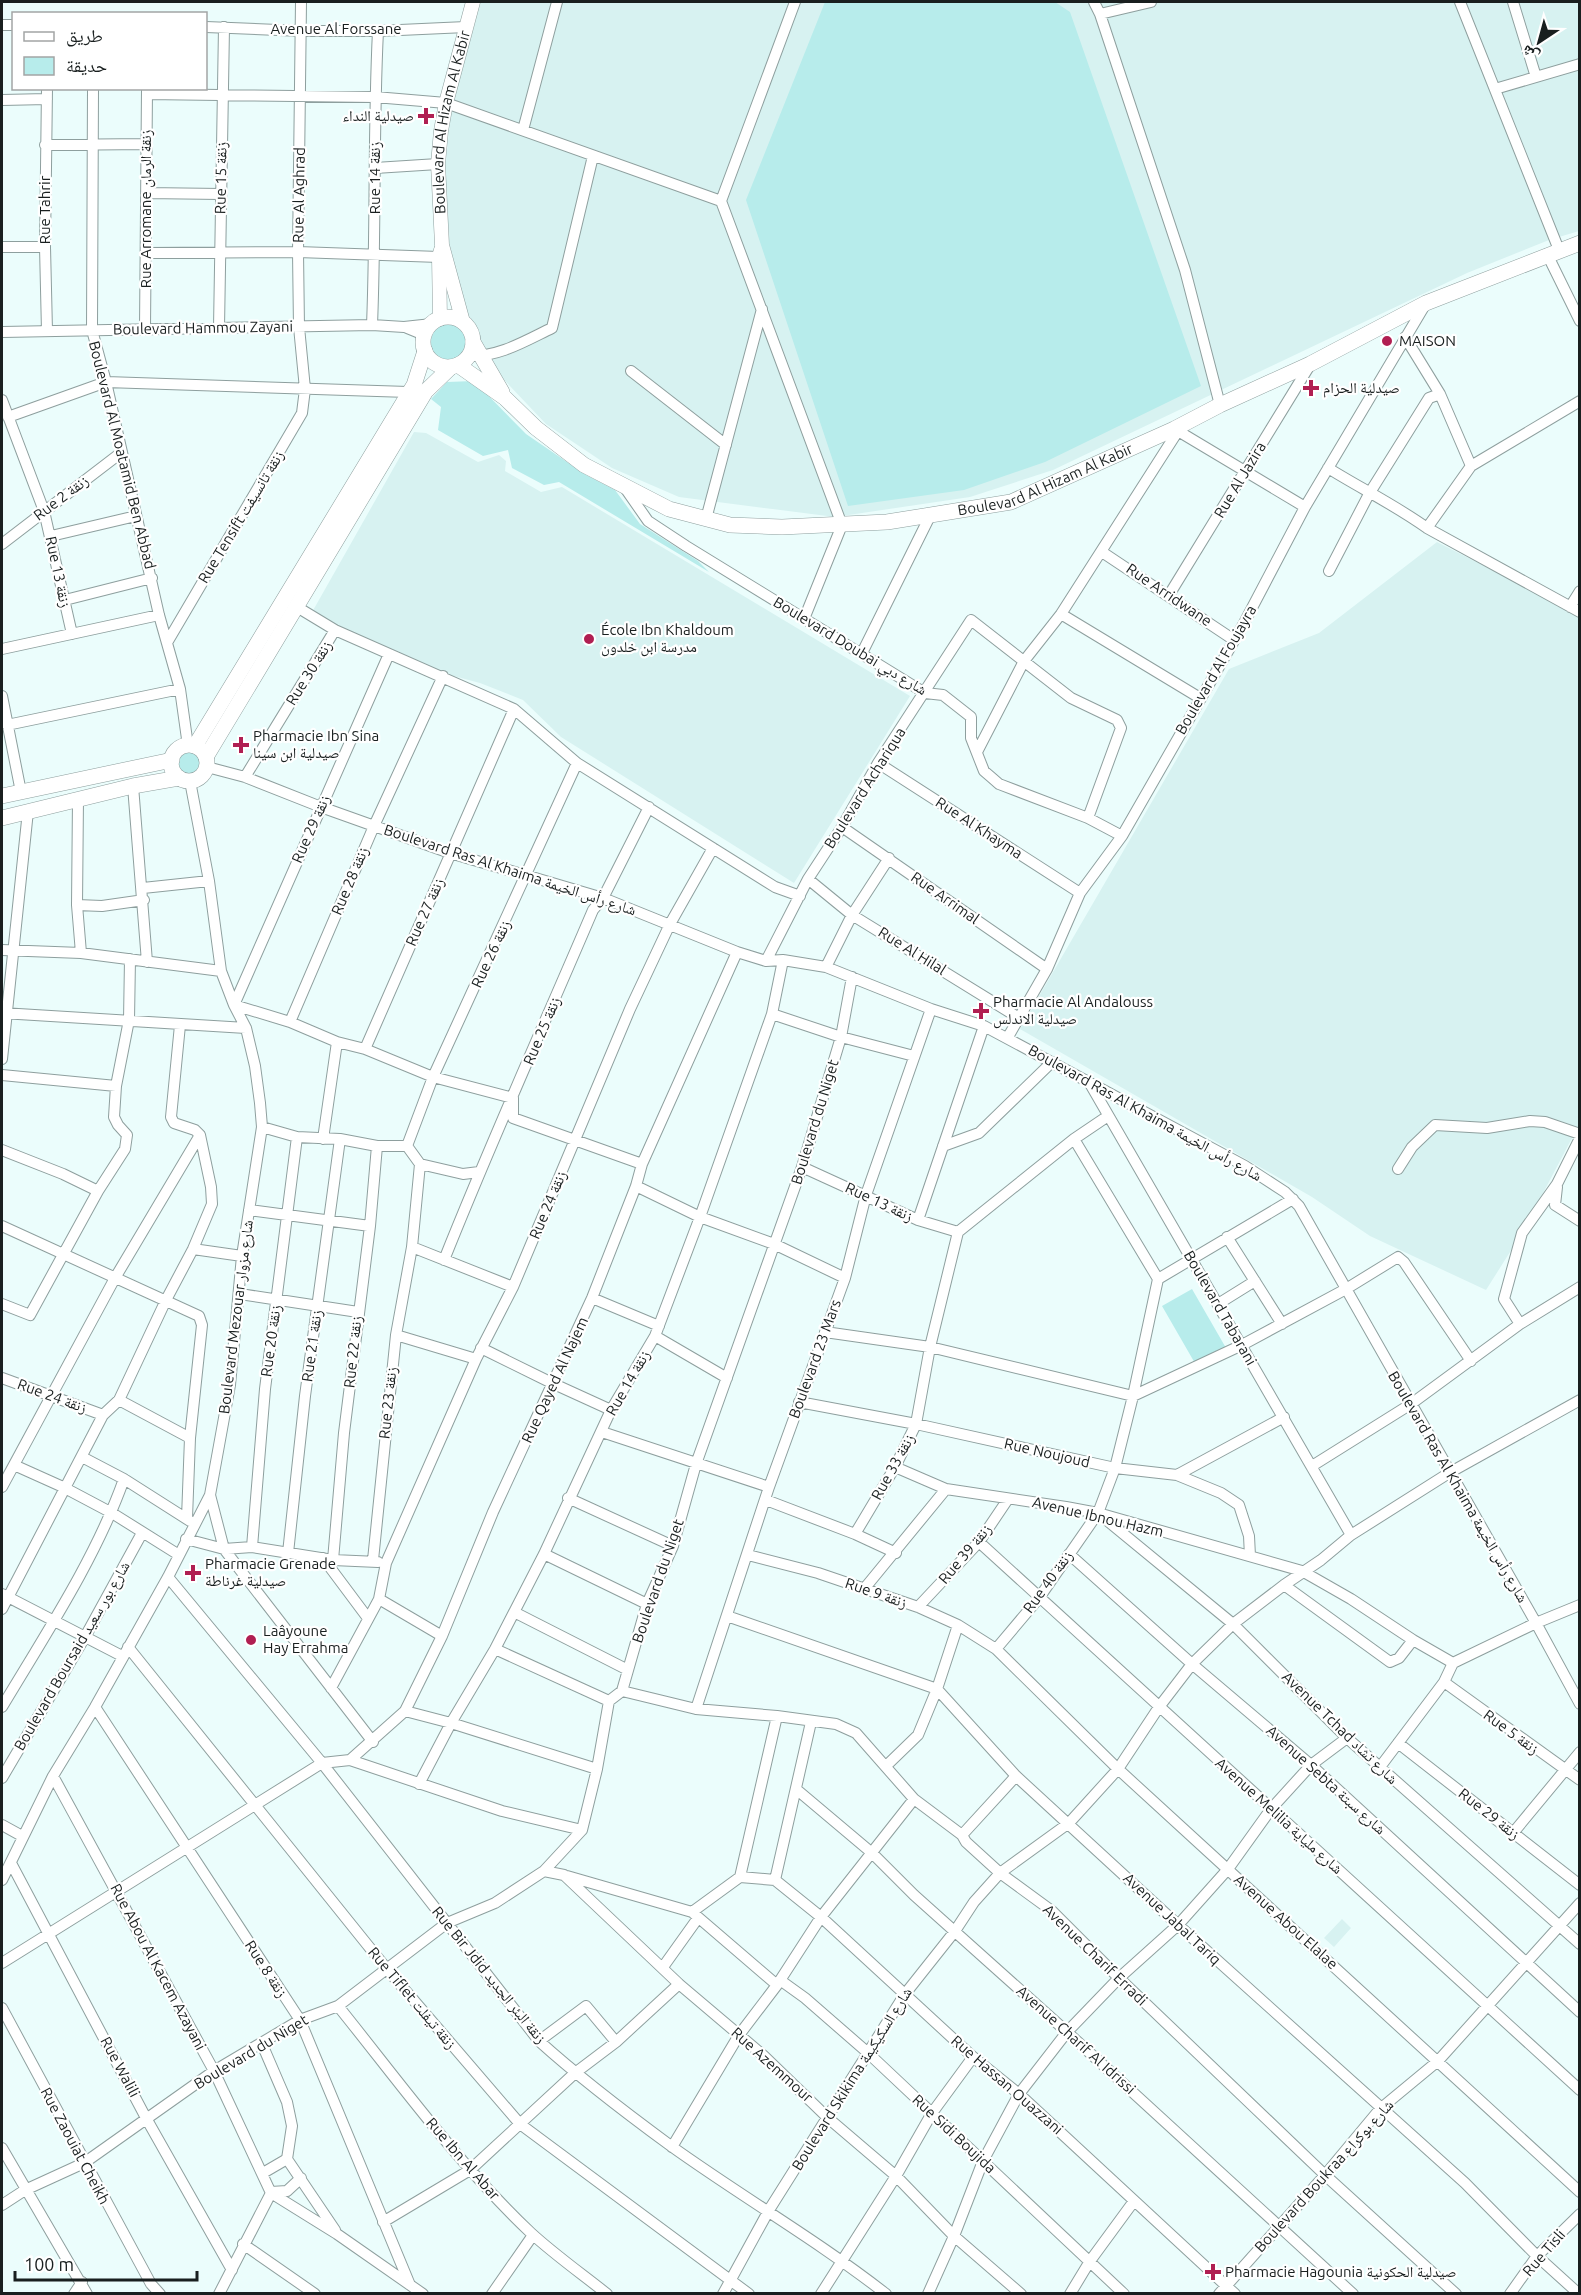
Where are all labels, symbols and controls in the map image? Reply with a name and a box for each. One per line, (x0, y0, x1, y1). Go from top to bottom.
legend (12, 12, 207, 90)
north arrow (1509, 12, 1569, 72)
street label: Avenue Al Forssane (271, 20, 402, 37)
text: طريق (66, 25, 103, 47)
street label: Boulevard Al Hizam Al Kabir (429, 28, 473, 214)
text: ش (1518, 41, 1543, 66)
text: حديقة (66, 55, 107, 76)
place label: صيدلية النداء (343, 107, 414, 124)
marker: صيدلية النداء (419, 109, 433, 123)
street label: Rue Arromane زنقة الرمان (137, 129, 156, 288)
street label: Rue 15 زنقة (211, 141, 231, 214)
street label: Rue 14 زنقة (366, 142, 384, 214)
street label: Rue Al Aghrad (289, 147, 308, 243)
street label: Rue Tahrir (36, 175, 53, 244)
street label: Boulevard Hammou Zayani (113, 317, 293, 338)
place label: MAISON (1399, 332, 1456, 349)
marker: MAISON (1380, 334, 1394, 348)
street label: Boulevard Al Moatamid Ben Abbad (86, 339, 159, 571)
place label: صيدلية الحزام (1323, 379, 1400, 398)
marker: صيدلية الحزام (1304, 381, 1318, 395)
street label: Rue Al Jazira (1210, 439, 1269, 521)
street label: Boulevard Al Hizam Al Kabir (956, 440, 1135, 518)
street label: Rue Tensift زنقة تانسيفت (194, 447, 288, 587)
street label: Rue 2 زنقة (30, 471, 92, 524)
street label: Rue 13 زنقة (42, 535, 74, 610)
street label: Rue Arridwane (1123, 560, 1215, 629)
street label: Boulevard Doubai شارع دبي (768, 593, 930, 702)
street label: Boulevard Al Foujayra (1172, 602, 1259, 737)
place label: École Ibn Khaldoum مدرسة ابن خلدون (601, 621, 734, 657)
marker: École Ibn Khaldoum مدرسة ابن خلدون (582, 632, 596, 646)
street label: Rue 30 زنقة (282, 637, 336, 709)
street label: Boulevard Achariqua (820, 724, 909, 851)
place label: Pharmacie Ibn Sina صيدلية ابن سينا (253, 727, 379, 763)
marker: Pharmacie Ibn Sina صيدلية ابن سينا (234, 738, 248, 752)
street label: Rue 29 زنقة (288, 792, 334, 866)
street label: Rue Al Khayma (933, 793, 1026, 862)
street label: Boulevard Ras Al Khaima شارع رأس الخيمة (381, 821, 639, 920)
street label: Rue 28 زنقة (328, 844, 373, 918)
street label: Rue Arrimal (908, 868, 983, 927)
street label: Rue 27 زنقة (402, 875, 448, 949)
street label: Rue 26 زنقة (468, 917, 515, 991)
street label: Rue Al Hilal (875, 923, 949, 978)
place label: Pharmacie Al Andalouss صيدلية الاندلس (993, 993, 1153, 1029)
street label: Rue 25 زنقة (520, 994, 565, 1068)
marker: Pharmacie Al Andalouss صيدلية الاندلس (974, 1004, 988, 1018)
street label: Boulevard Ras Al Khaima شارع رأس الخيمة (1025, 1041, 1265, 1186)
street label: Boulevard du Niget (787, 1057, 842, 1186)
street label: Rue 24 زنقة (526, 1168, 571, 1242)
street label: Rue 13 زنقة (842, 1179, 916, 1226)
street label: Boulevard Mezouar شارع مزوار (215, 1219, 258, 1415)
street label: Boulevard Tabarani (1181, 1247, 1260, 1368)
street label: Boulevard 23 Mars (785, 1297, 844, 1421)
street label: Rue 20 زنقة (257, 1304, 285, 1378)
street label: Rue 21 زنقة (298, 1309, 326, 1383)
street label: Rue Qayed Al Najem (518, 1314, 591, 1445)
street label: Rue 22 زنقة (340, 1315, 366, 1389)
street label: Rue 14 زنقة (602, 1347, 654, 1419)
street label: Rue 23 زنقة (375, 1366, 401, 1440)
street label: Boulevard Ras Al Khaima شارع رأس الخيمة (1383, 1368, 1532, 1607)
street label: Rue 24 زنقة (15, 1375, 89, 1417)
street label: Rue 33 زنقة (868, 1431, 919, 1503)
street label: Rue Noujoud (1003, 1434, 1092, 1471)
street label: Avenue Ibnou Hazm (1031, 1493, 1165, 1540)
street label: Boulevard du Niget (628, 1517, 687, 1645)
street label: Rue 39 زنقة (935, 1520, 995, 1588)
street label: Rue 40 زنقة (1019, 1547, 1077, 1617)
place label: Pharmacie Grenade صيدلية غرناطة (205, 1555, 336, 1590)
street label: Boulevard Boursaid شارع بور سعيد (10, 1558, 135, 1754)
marker: Pharmacie Grenade صيدلية غرناطة (186, 1566, 200, 1580)
street label: Rue 9 زنقة (843, 1574, 909, 1612)
place label: Laâyoune Hay Errahma (263, 1622, 349, 1656)
marker: Laâyoune Hay Errahma (244, 1633, 258, 1647)
street label: Avenue Tchad شارع تشاد (1278, 1668, 1402, 1789)
street label: Rue 5 زنقة (1480, 1706, 1542, 1758)
street label: Avenue Sebta شارع سبتة (1262, 1722, 1389, 1839)
street label: Avenue Melilia شارع ملياية (1211, 1754, 1346, 1879)
street label: Rue 29 زنقة (1455, 1785, 1523, 1844)
street label: Avenue Jabal Tariq (1120, 1869, 1224, 1968)
street label: Avenue Abou Elalae (1231, 1871, 1342, 1973)
street label: Rue Abou Al Kacem Azayani (107, 1881, 210, 2053)
street label: Avenue Charif Erradi (1040, 1901, 1151, 2009)
street label: Rue Bir Jdid زنقة البئر الجديد (428, 1903, 550, 2047)
street label: Rue 8 زنقة (241, 1937, 291, 2001)
street label: Rue Tiflet زنقة تيفلت (364, 1943, 460, 2053)
street label: Avenue Charif Al Idrissi (1014, 1982, 1139, 2097)
street label: Boulevard Skikima شارع السكيكيمة (788, 1984, 917, 2174)
street label: Boulevard du Niget (191, 2011, 311, 2092)
street label: Rue Azemmour (728, 2024, 817, 2106)
street label: Rue Hassan Ouazzani (948, 2032, 1067, 2138)
street label: Rue Walili (97, 2034, 143, 2100)
street label: Rue Zaouiat Cheikh (37, 2085, 113, 2207)
street label: Rue Sidi Boujida (909, 2091, 999, 2177)
street label: Boulevard Boukraa شارع بوكراع (1251, 2096, 1398, 2257)
street label: Rue Ibn Al Abar (423, 2114, 504, 2203)
street label: Rue Tisli (1519, 2226, 1568, 2279)
scale bar (15, 2244, 196, 2282)
text: 100 m (24, 2254, 74, 2274)
place label: Pharmacie Hagounia صيدلية الحكونية (1225, 2263, 1456, 2281)
marker: Pharmacie Hagounia صيدلية الحكونية (1206, 2265, 1220, 2279)

